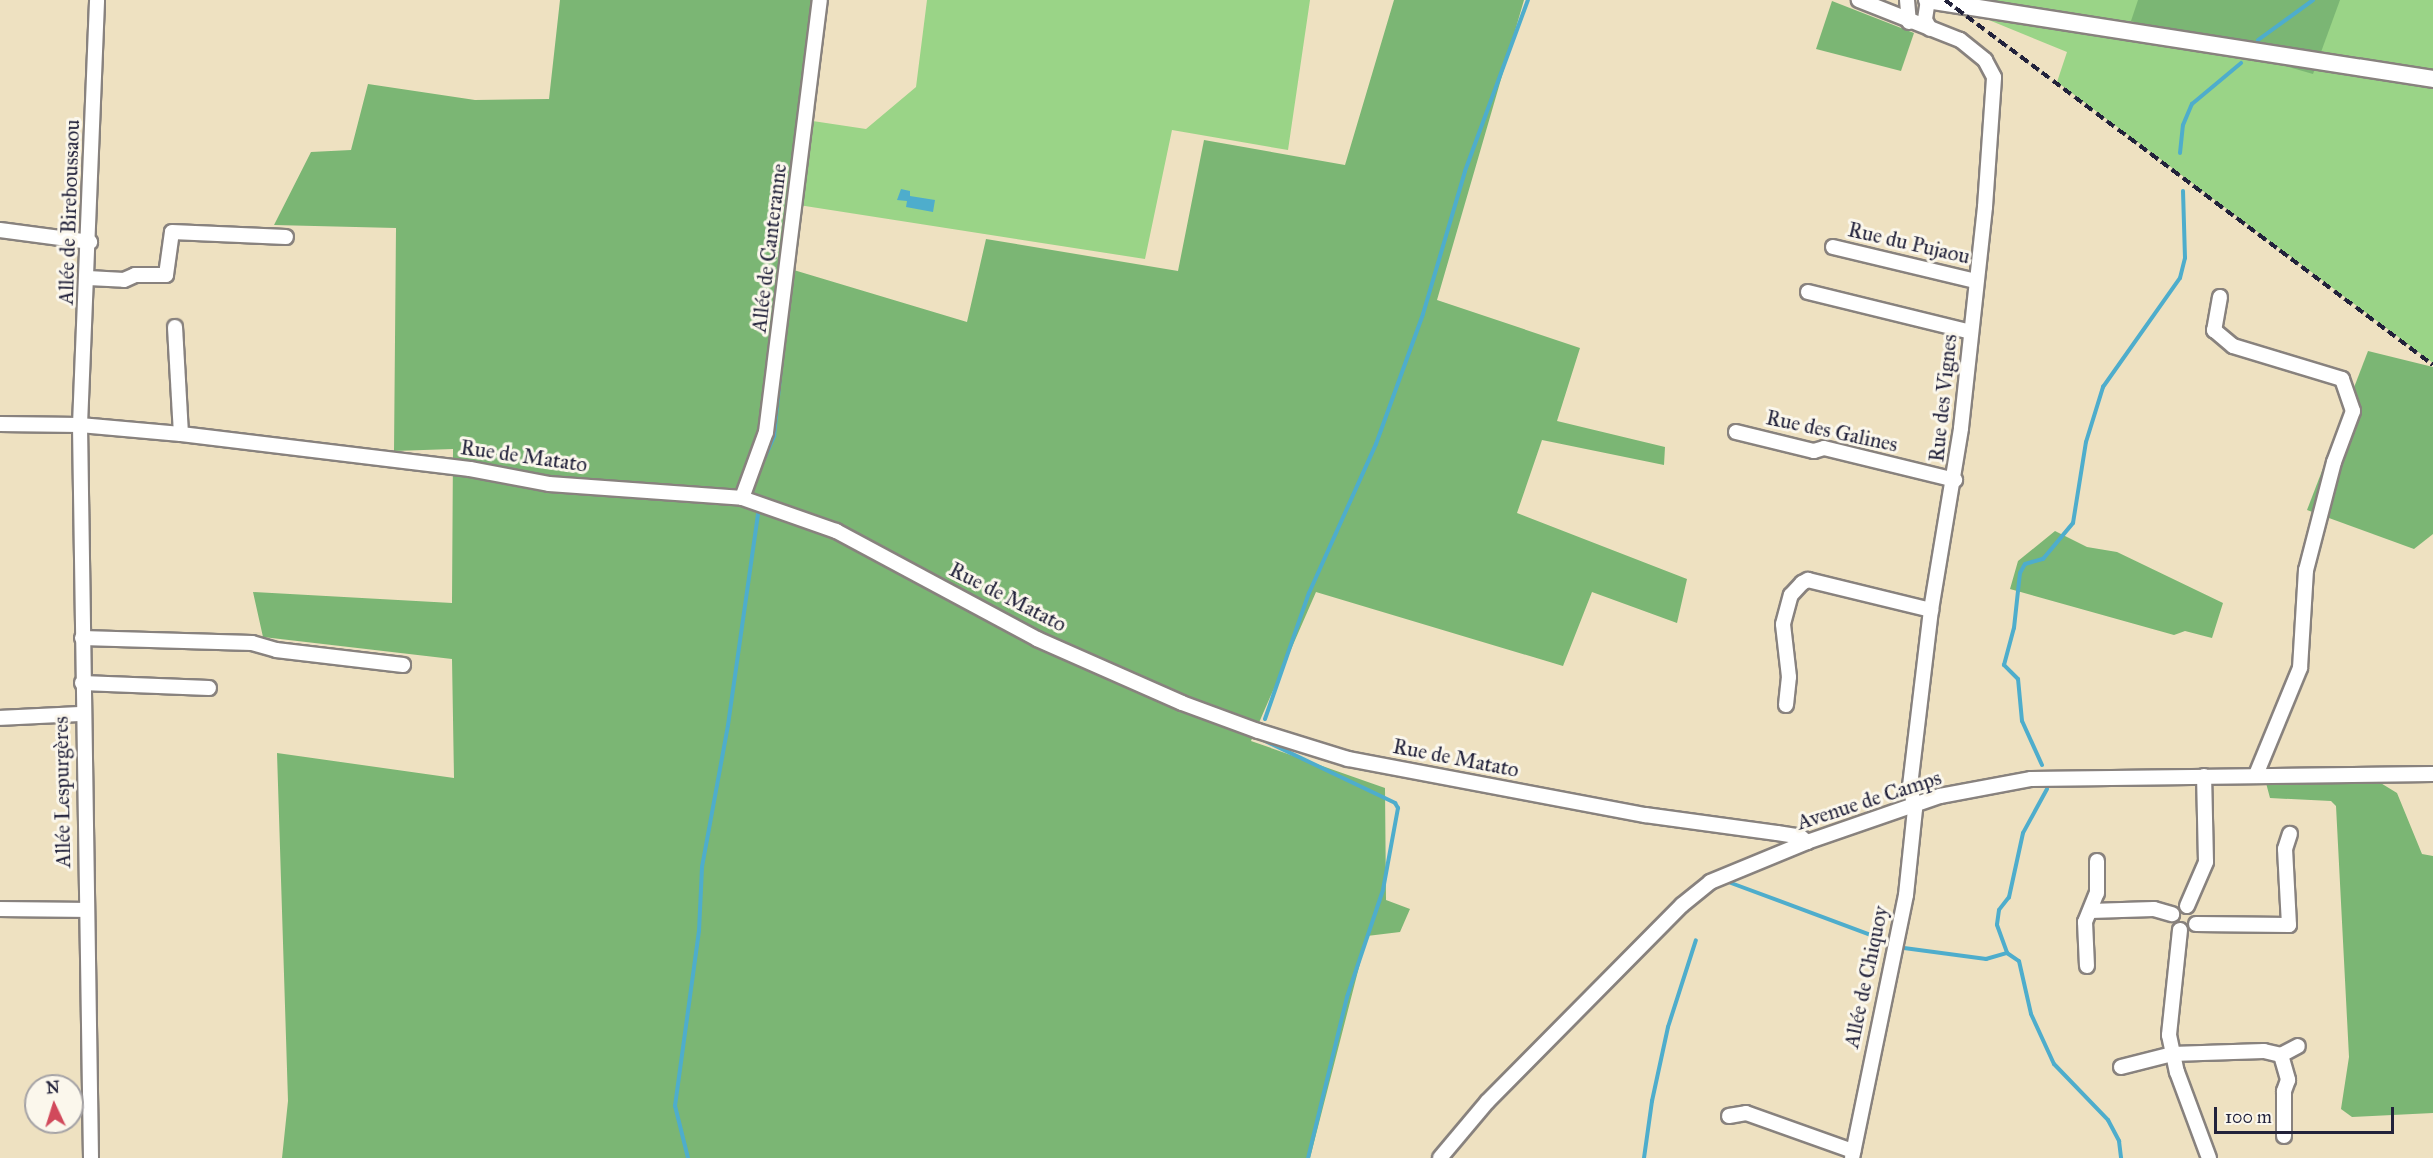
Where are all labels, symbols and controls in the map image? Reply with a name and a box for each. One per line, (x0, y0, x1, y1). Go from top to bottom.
street label: Allée de Bireboussaou (53, 119, 85, 305)
street label: Allée de Canteranne (746, 162, 792, 334)
street label: Rue du Pujaou (1846, 217, 1972, 269)
street label: Rue des Vignes (1924, 333, 1962, 463)
street label: Rue des Galines (1764, 405, 1900, 457)
street label: Rue de Matato (459, 435, 589, 477)
street label: Rue de Matato (945, 557, 1071, 637)
street label: Allée Lespurgères (48, 716, 76, 868)
street label: Rue de Matato (1391, 733, 1521, 783)
street label: Avenue de Camps (1794, 765, 1944, 835)
street label: Allée de Chiquoy (1839, 904, 1893, 1050)
north arrow (24, 1074, 84, 1134)
text: N (45, 1078, 60, 1097)
scale bar (2217, 1095, 2397, 1133)
text: 100 m (2225, 1106, 2272, 1128)

